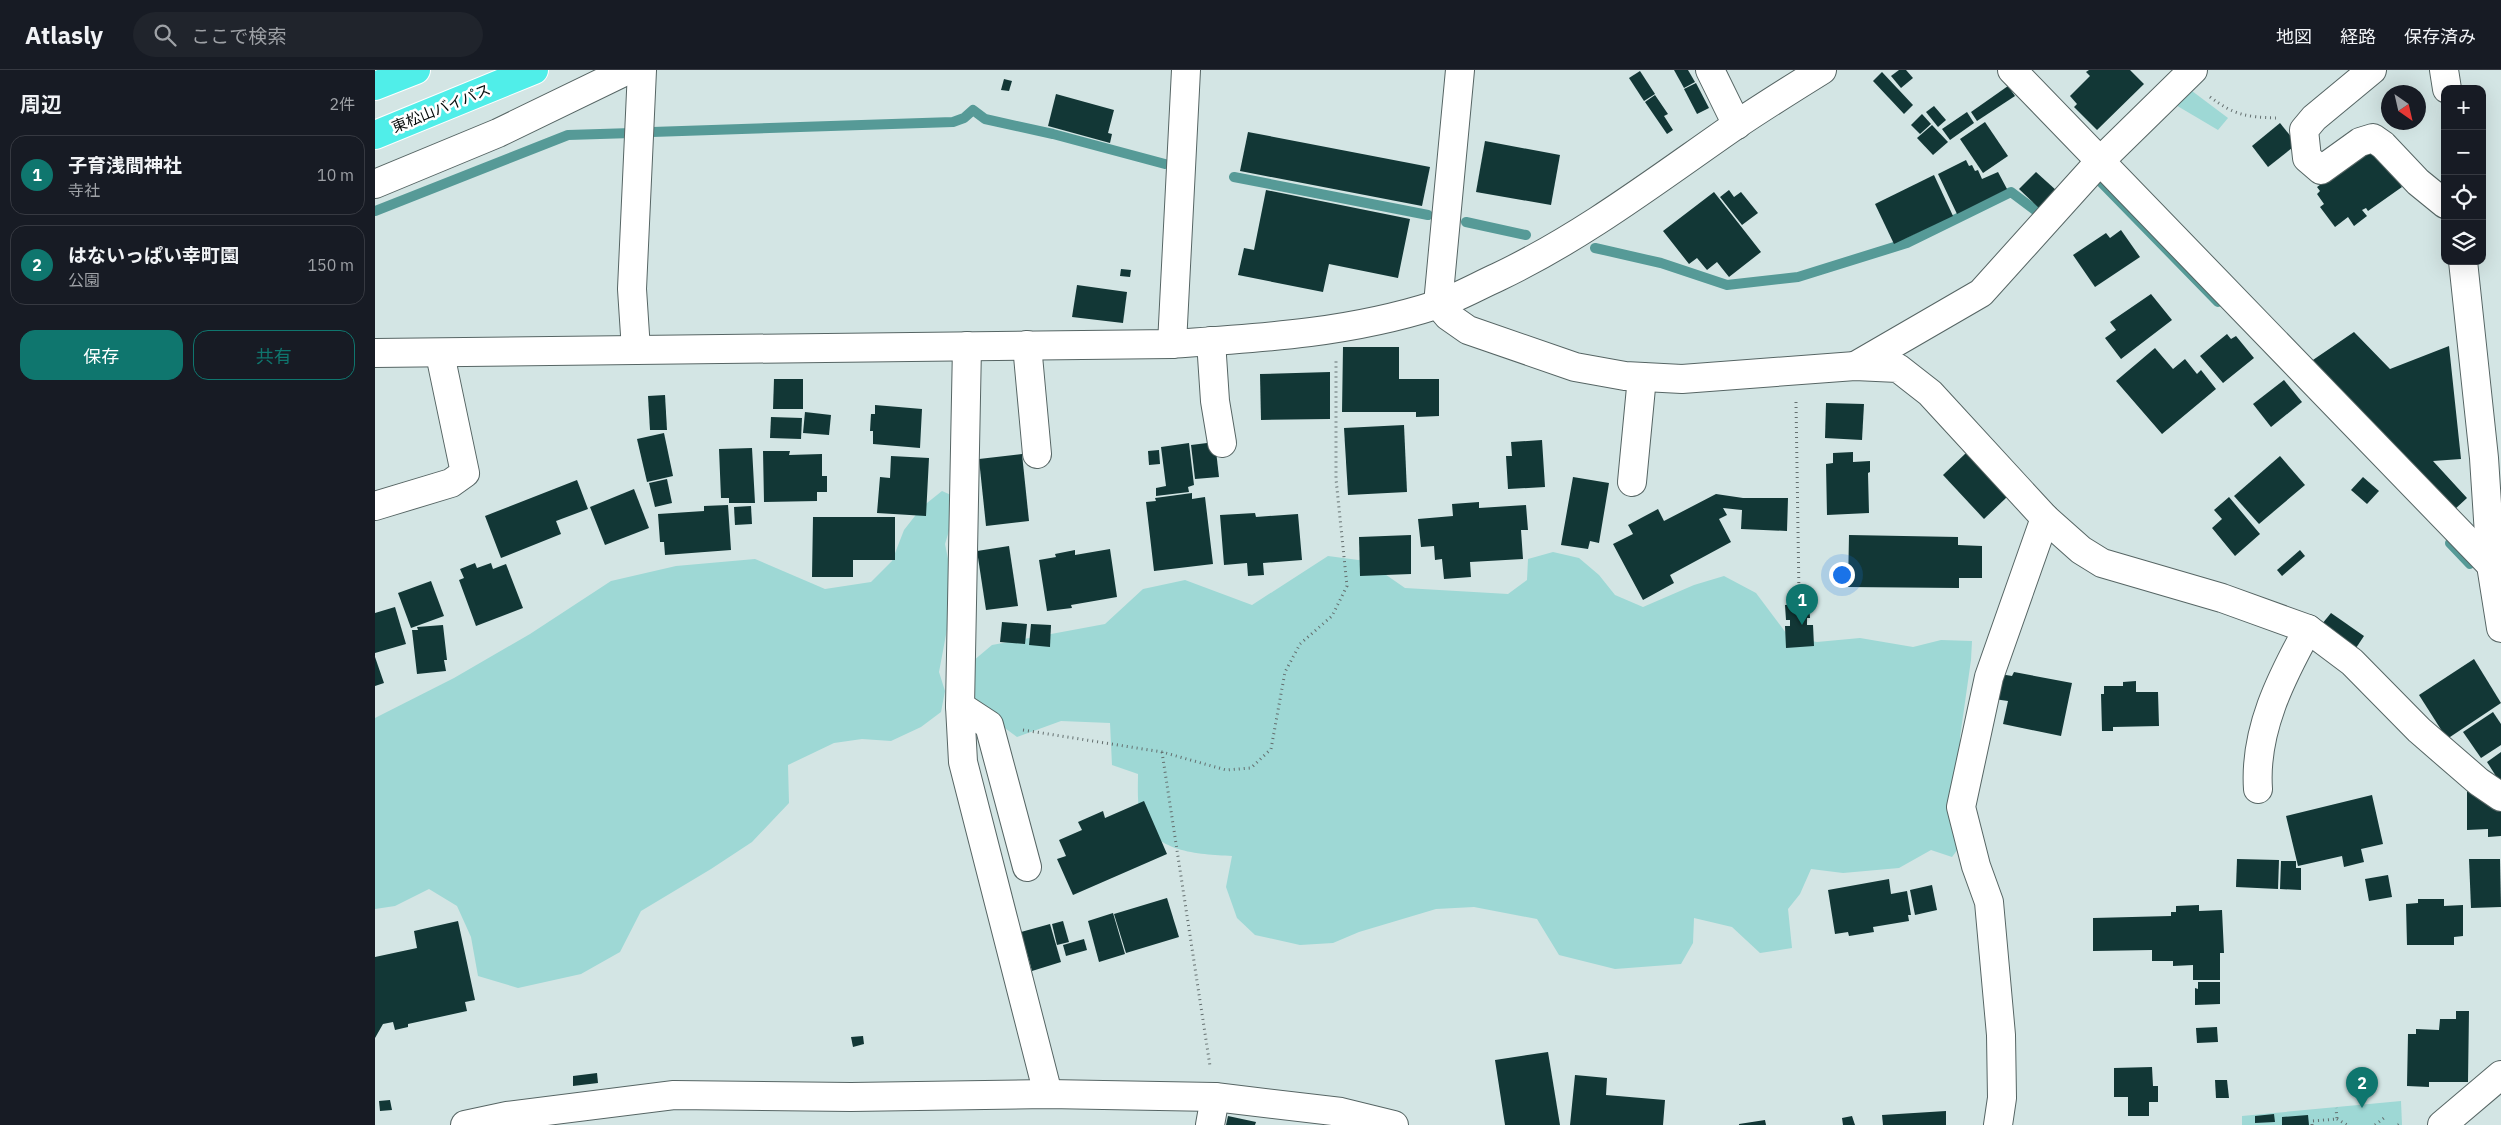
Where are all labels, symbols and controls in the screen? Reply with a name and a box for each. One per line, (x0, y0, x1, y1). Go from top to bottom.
search box (133, 12, 483, 57)
text: Atlasly (25, 19, 103, 51)
icon: search (151, 21, 179, 49)
text: ここで検索 (191, 24, 286, 48)
text: 地図 (2276, 25, 2312, 48)
text: 経路 (2340, 25, 2376, 48)
text: 保存済み (2404, 25, 2476, 48)
street label: 東松山バイパス (389, 80, 493, 136)
north arrow (2381, 85, 2426, 130)
map controls (2441, 85, 2486, 265)
button: + (2441, 85, 2486, 130)
text: 周辺 (20, 90, 62, 118)
text: 2件 (329, 94, 355, 114)
button: − (2441, 130, 2486, 175)
text: 子育浅間神社 (68, 153, 182, 177)
text: 1 (32, 165, 42, 185)
text: 10 m (317, 165, 354, 185)
button: locate (2441, 175, 2486, 220)
text: 寺社 (68, 180, 100, 200)
button: layers (2441, 220, 2486, 265)
text: はないっぱい幸町園 (68, 243, 239, 267)
text: 2 (32, 255, 42, 275)
text: 150 m (307, 255, 354, 275)
text: 公園 (68, 270, 100, 290)
button: 保存 (20, 330, 183, 380)
button: 共有 (193, 330, 355, 380)
your location (1829, 562, 1855, 588)
pin: 1 (1786, 584, 1818, 625)
pin: 2 (2346, 1067, 2378, 1108)

